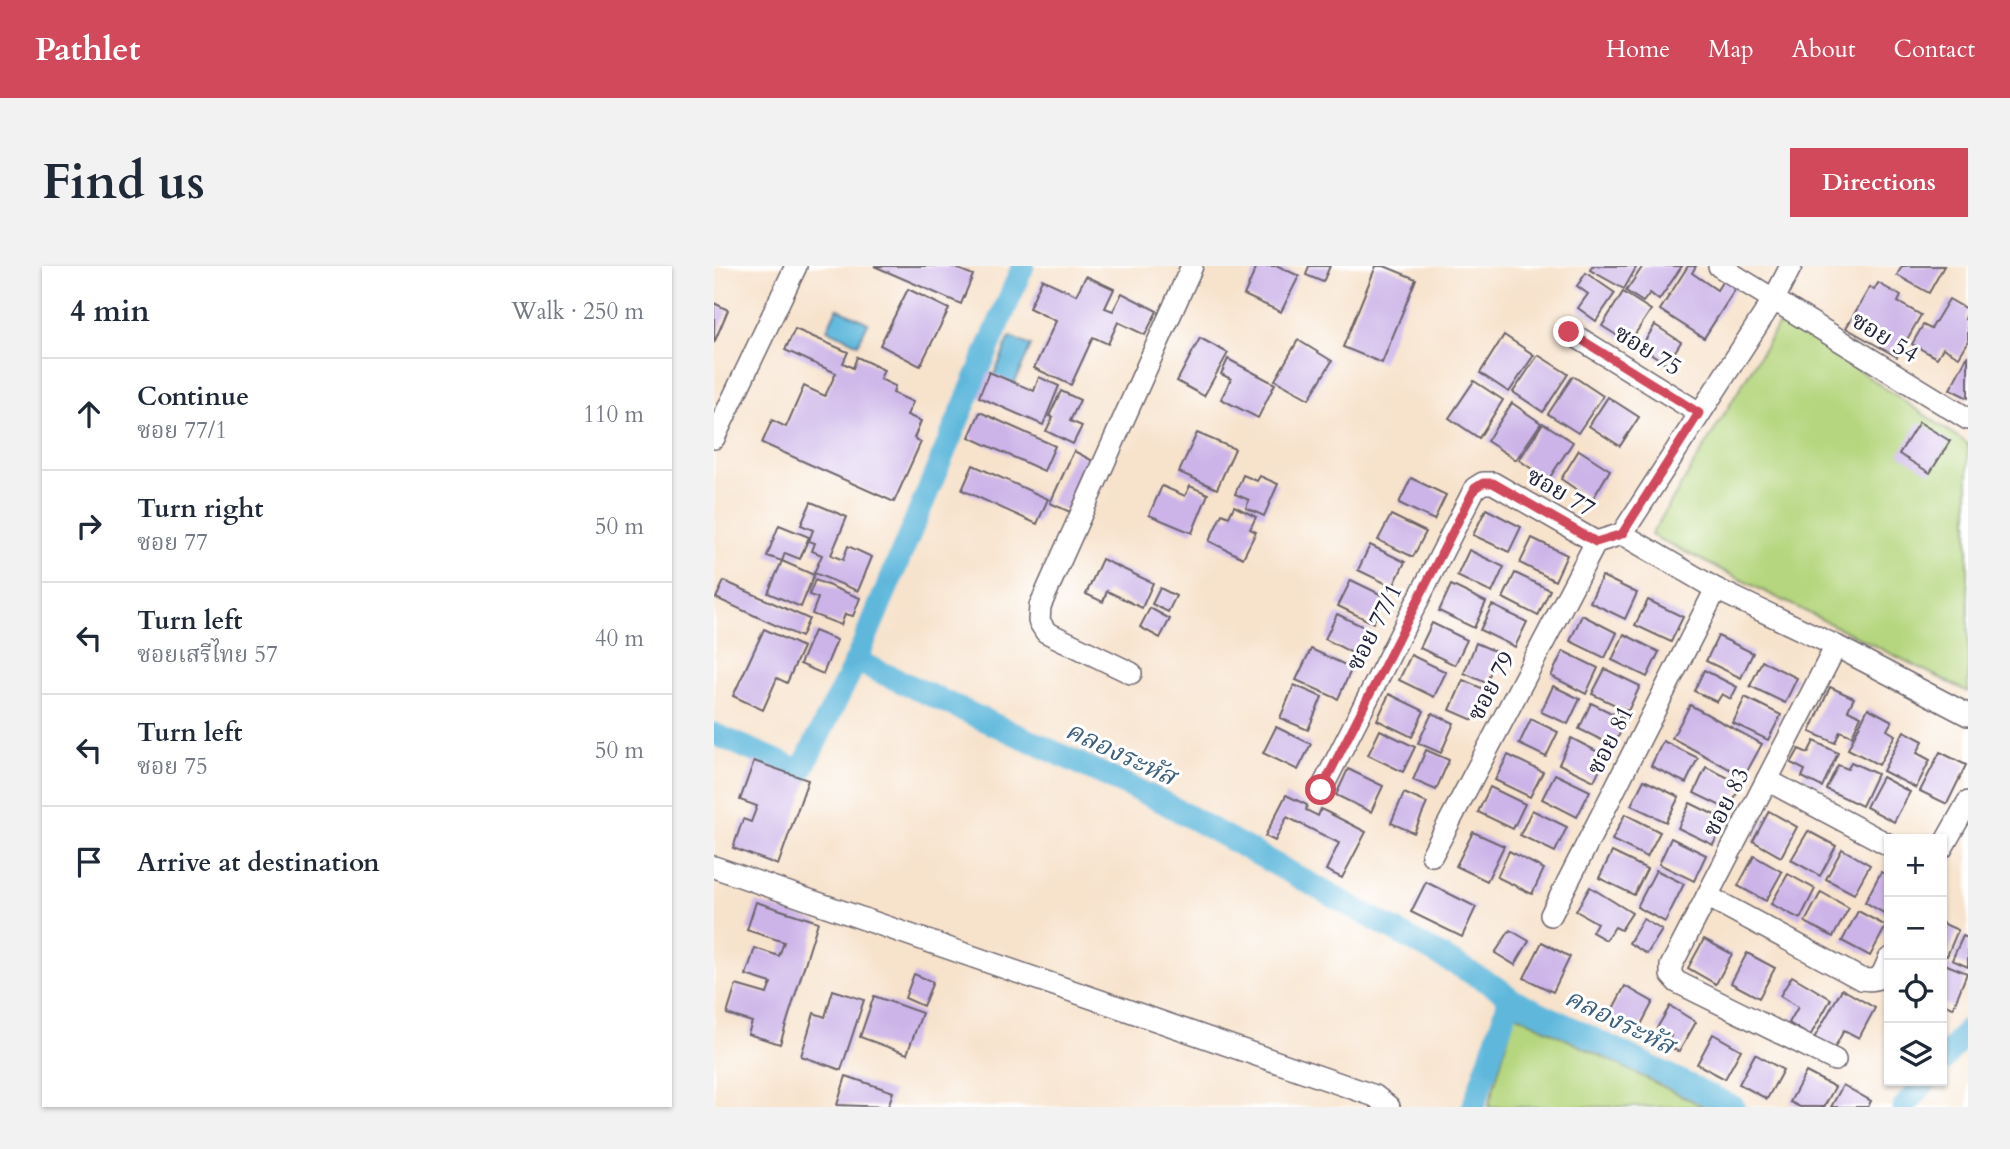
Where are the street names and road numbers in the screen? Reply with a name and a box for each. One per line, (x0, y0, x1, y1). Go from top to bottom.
street label: ซอย 54 (1845, 304, 1925, 371)
street label: ซอย 75 (1608, 317, 1688, 384)
street label: ซอย 77 (1520, 460, 1601, 525)
street label: ซอย 77/1 (1338, 578, 1410, 677)
street label: ซอย 79 (1460, 646, 1523, 727)
street label: ซอย 81 (1579, 700, 1642, 781)
street label: ซอย 83 (1695, 762, 1758, 843)

